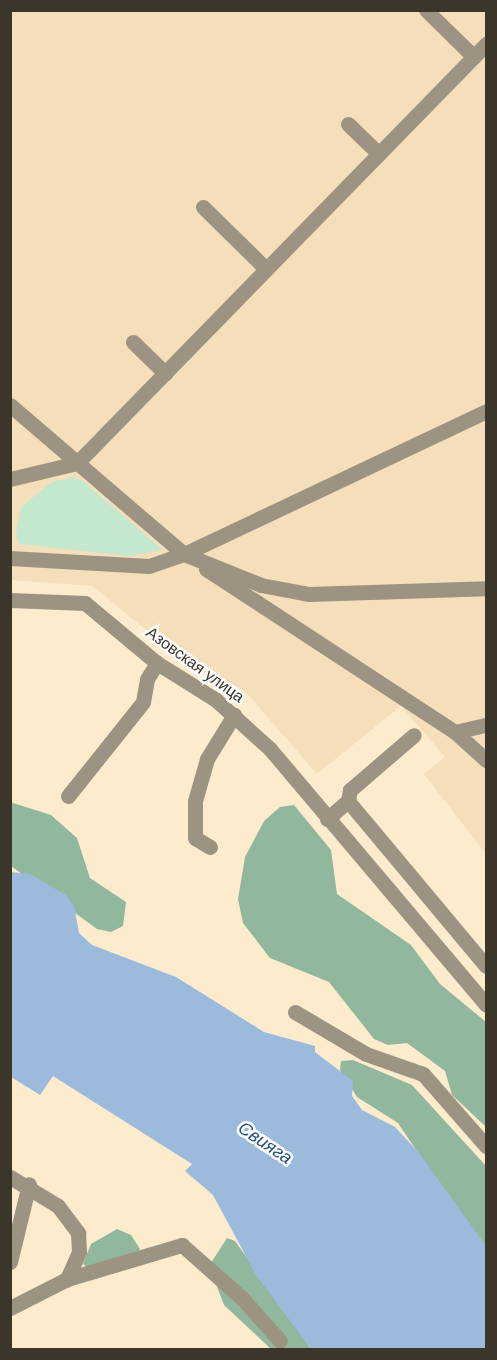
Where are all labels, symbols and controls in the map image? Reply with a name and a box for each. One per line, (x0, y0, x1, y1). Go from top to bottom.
street label: Азовская улица (142, 623, 248, 707)
water label: Свияга (234, 1117, 296, 1169)

